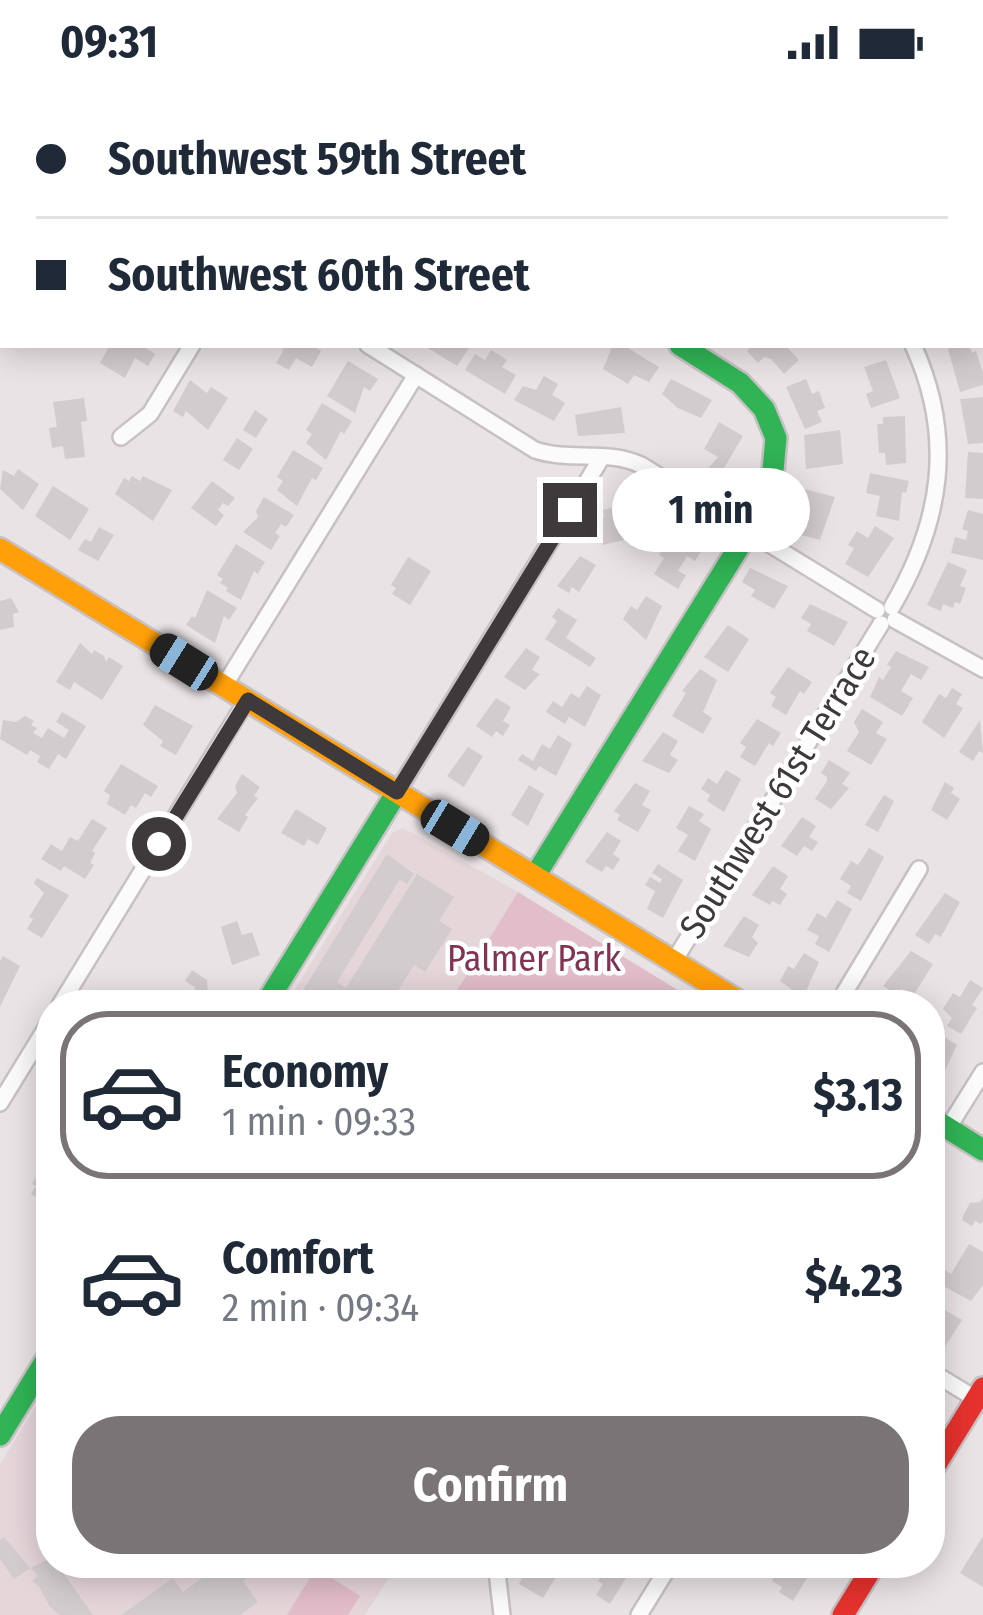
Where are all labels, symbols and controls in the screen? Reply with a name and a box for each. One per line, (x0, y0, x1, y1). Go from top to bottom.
text: 09:31 (60, 15, 158, 69)
text: Southwest 59th Street (108, 132, 526, 186)
text: Southwest 60th Street (108, 248, 530, 302)
callout: 1 min (612, 468, 810, 552)
route end (543, 483, 597, 537)
text: 1 min (669, 487, 753, 533)
car (144, 628, 224, 696)
street label: Southwest 61st Terrace (670, 638, 885, 947)
car (415, 794, 495, 862)
route start (132, 817, 186, 871)
park label: Palmer Park (447, 937, 621, 981)
icon: car (78, 1041, 186, 1149)
text: Economy (222, 1045, 388, 1099)
text: $3.13 (813, 1068, 903, 1122)
text: 1 min · 09:33 (222, 1099, 416, 1145)
icon: car (78, 1227, 186, 1335)
text: Comfort (222, 1231, 374, 1285)
text: $4.23 (805, 1254, 903, 1308)
text: 2 min · 09:34 (222, 1285, 419, 1331)
button: Confirm (72, 1416, 909, 1554)

